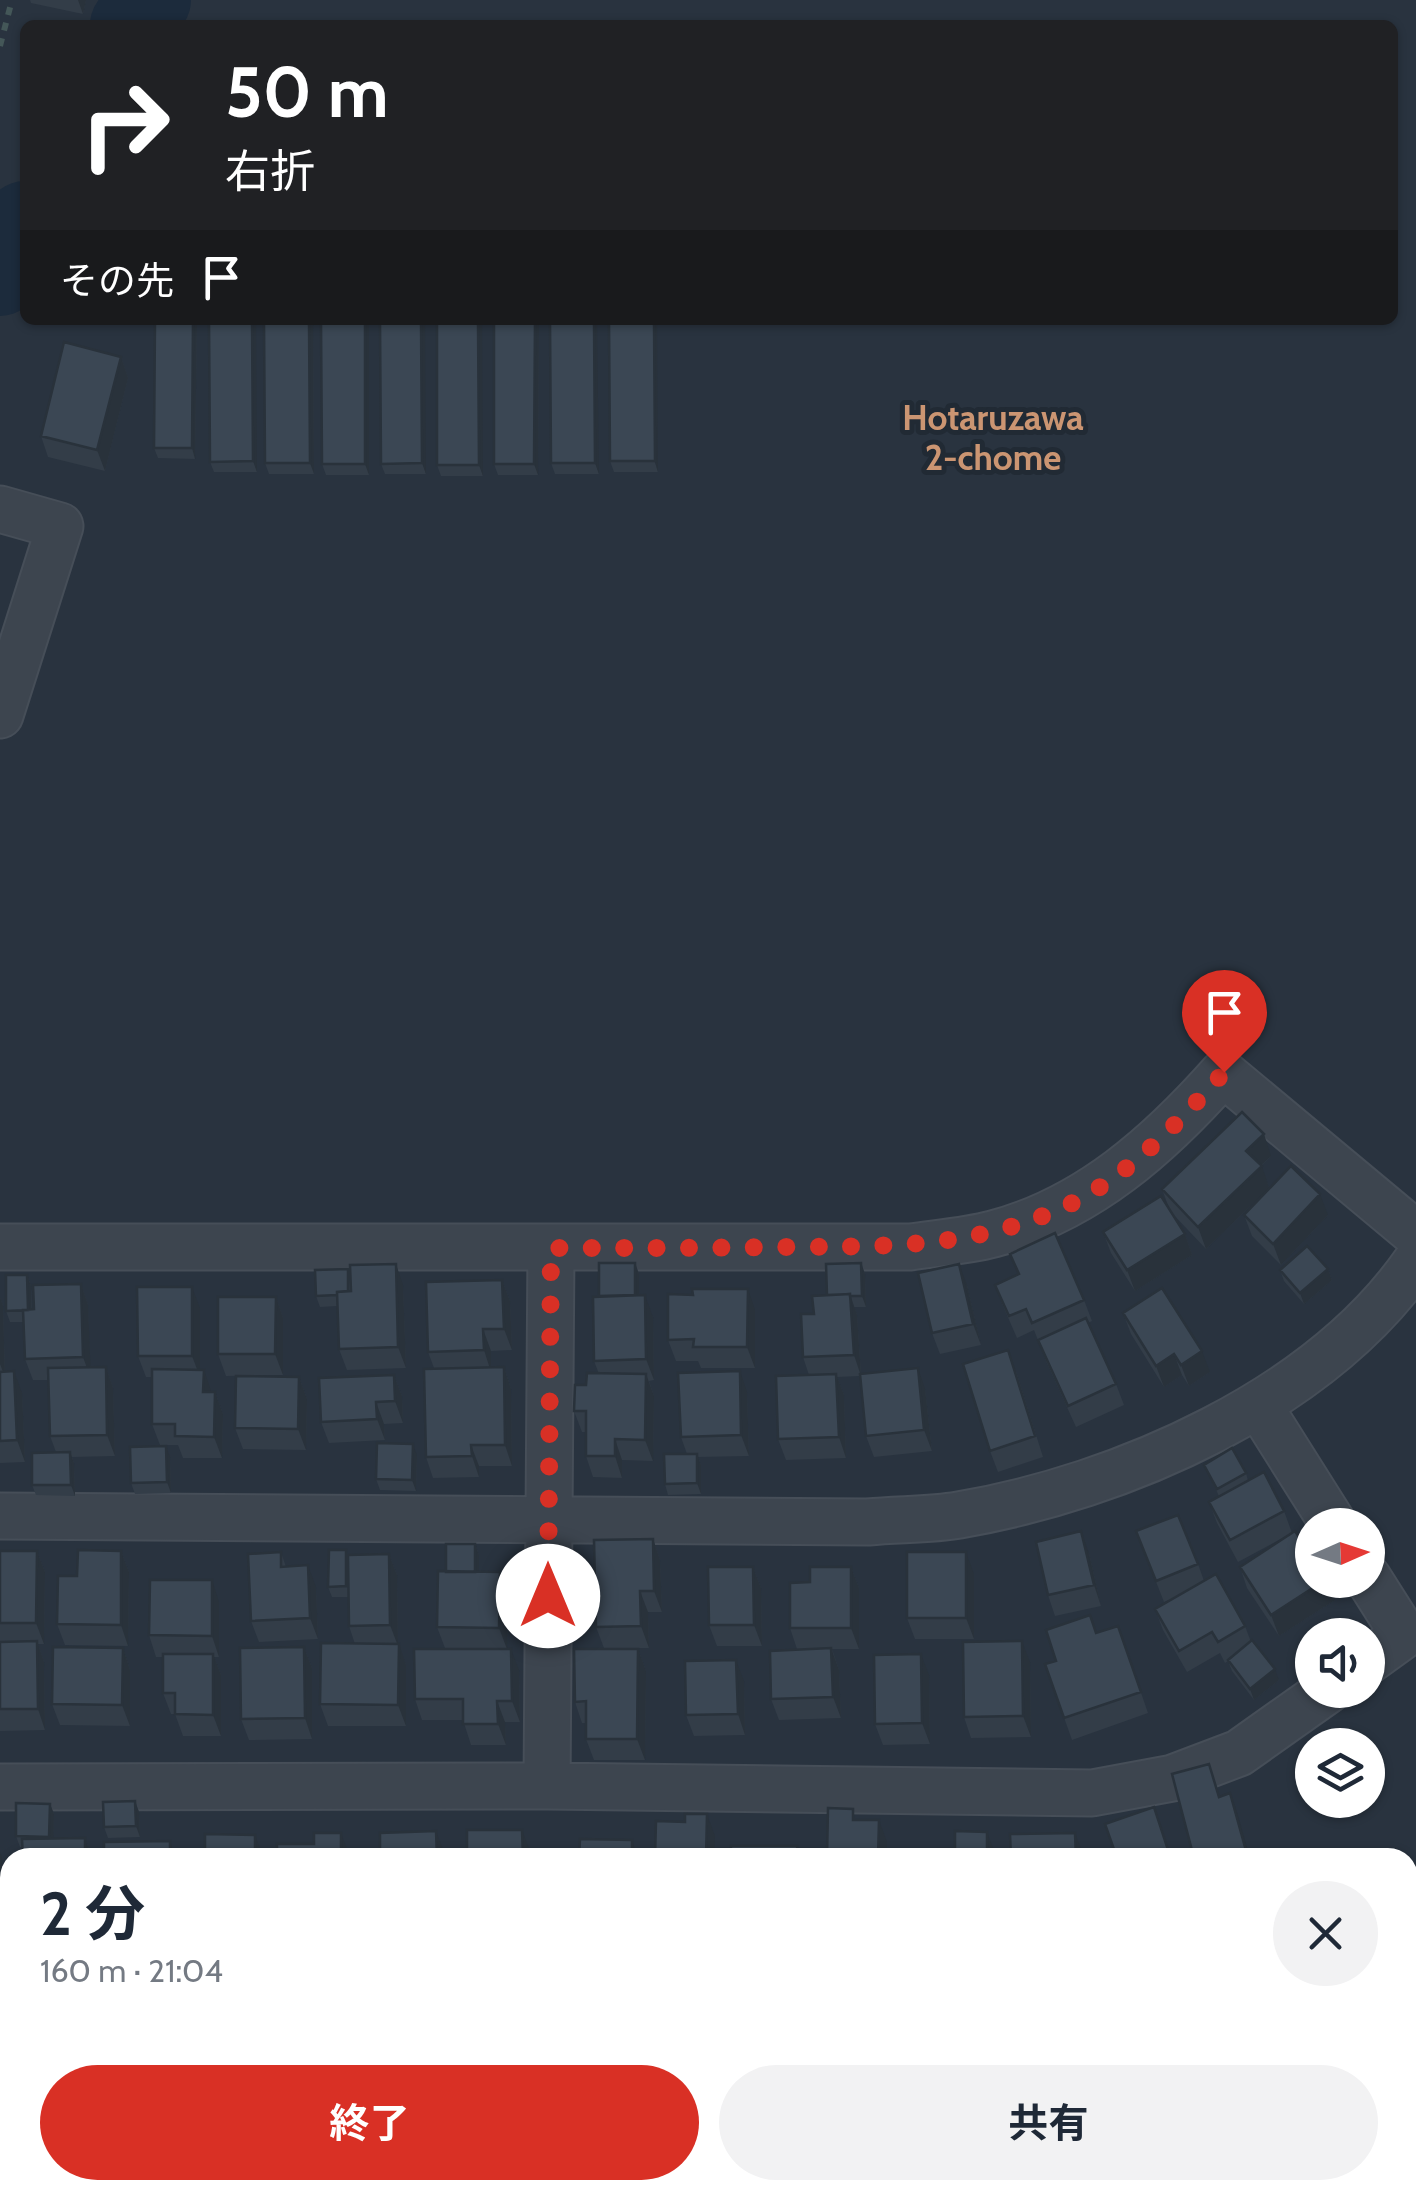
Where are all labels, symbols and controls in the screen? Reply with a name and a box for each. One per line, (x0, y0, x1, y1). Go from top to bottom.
text: 50 m (225, 49, 389, 135)
icon: right (60, 60, 190, 190)
text: 右折 (225, 144, 315, 198)
icon: arrive (194, 250, 249, 305)
text: その先 (60, 257, 174, 304)
district label: Hotaruzawa 2-chome (902, 396, 1084, 479)
pin (1182, 970, 1267, 1073)
icon: arrive (1197, 985, 1252, 1040)
north arrow (1295, 1508, 1385, 1598)
map controls (1295, 1508, 1385, 1818)
position arrow (496, 1544, 600, 1648)
button: sound (1295, 1618, 1385, 1708)
button: layers (1295, 1728, 1385, 1818)
text: 2 分 (40, 1877, 145, 1950)
button: close (1273, 1881, 1378, 1986)
text: 160 m · 21:04 (40, 1951, 223, 1990)
button: 終了 (40, 2065, 699, 2180)
button: 共有 (719, 2065, 1378, 2180)

